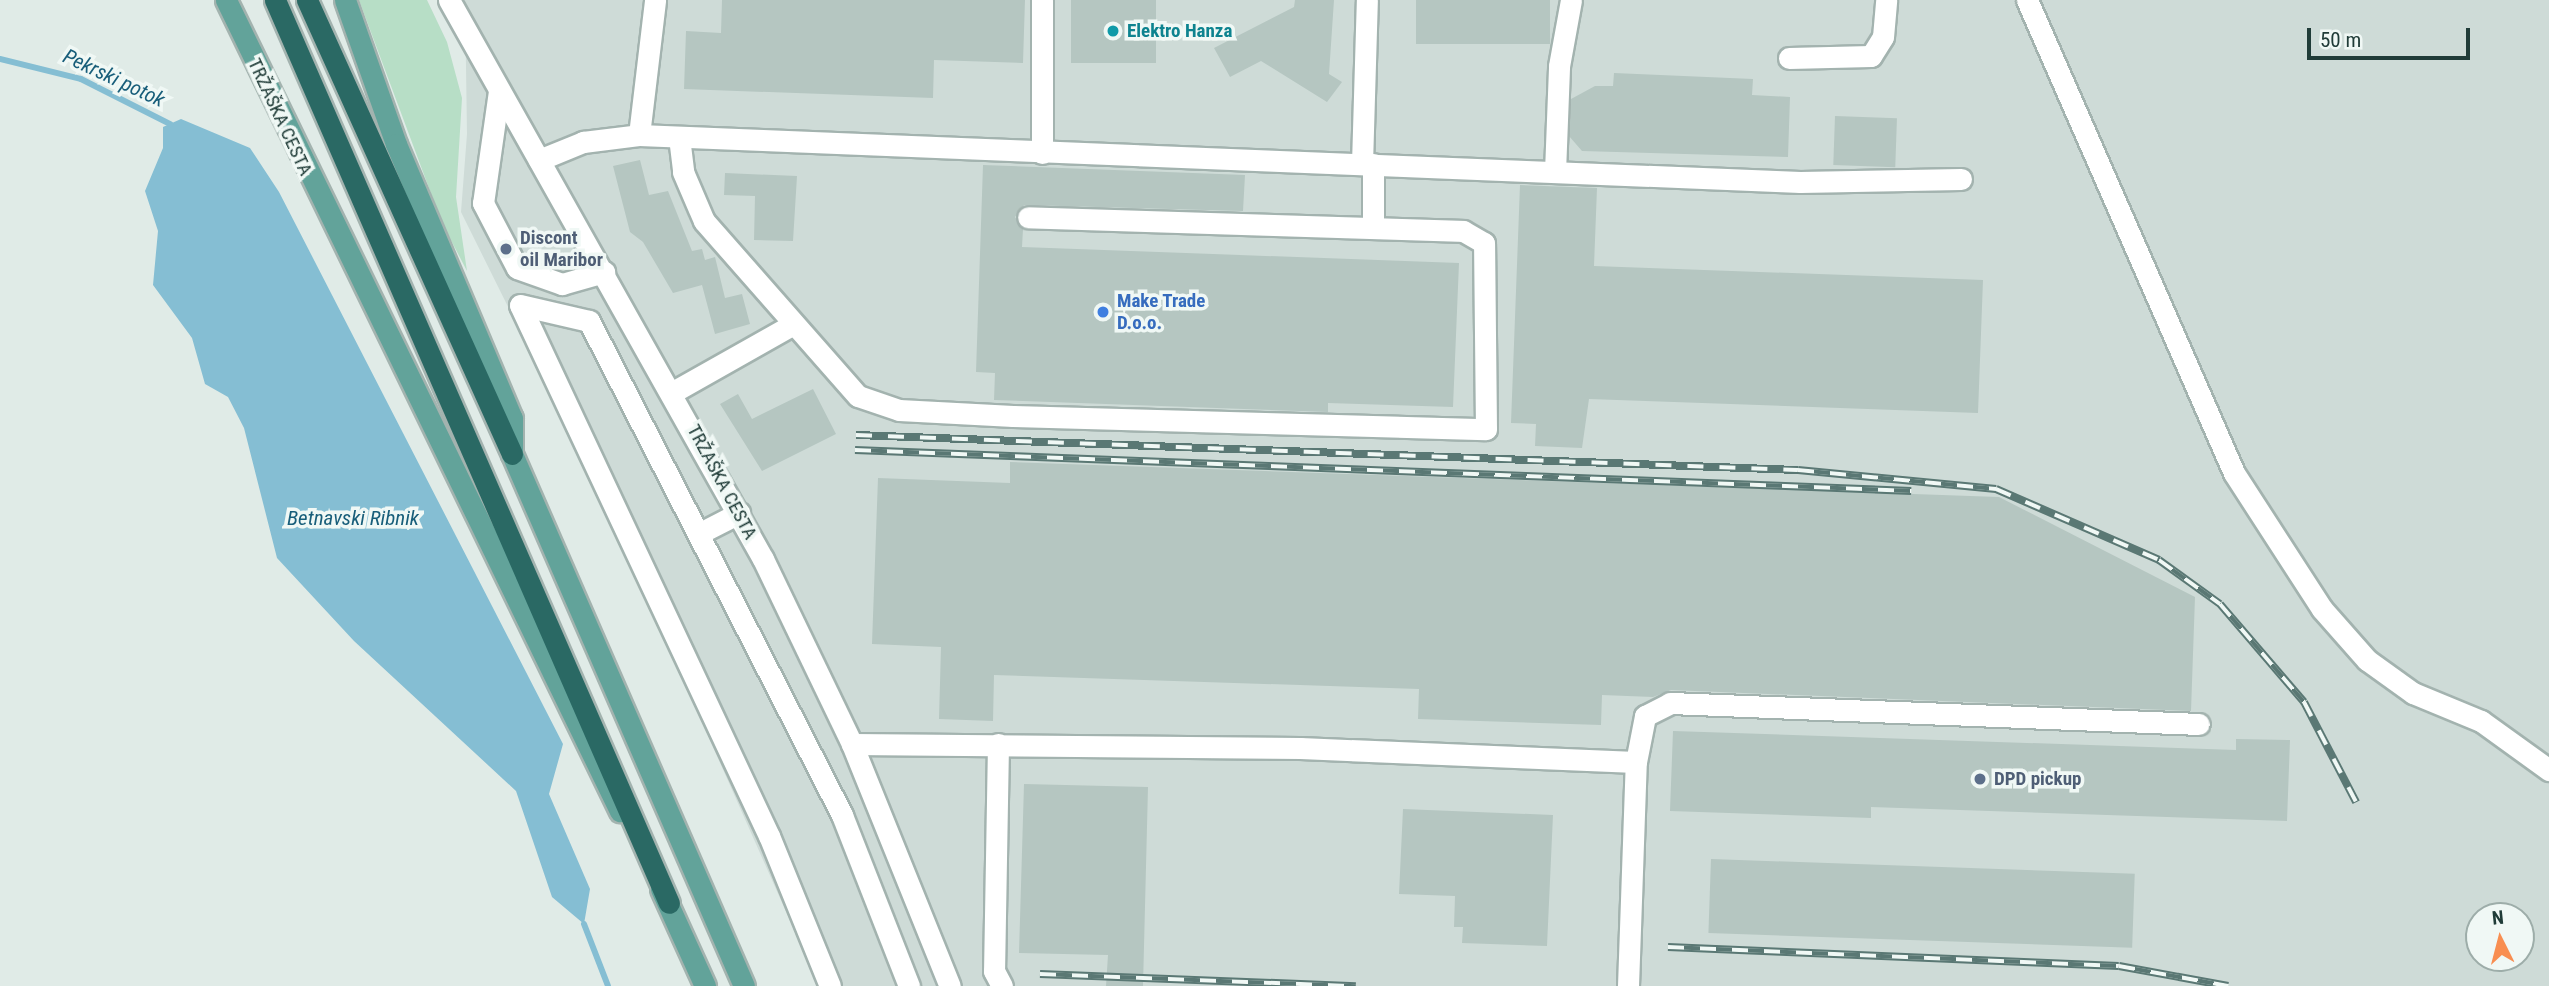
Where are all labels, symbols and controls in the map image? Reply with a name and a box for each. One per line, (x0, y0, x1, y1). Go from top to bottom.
scale bar (2311, 14, 2474, 58)
place label: Elektro Hanza (1127, 20, 1232, 42)
marker: Elektro Hanza (1105, 23, 1121, 39)
text: 50 m (2320, 28, 2361, 52)
water label: Pekrski potok (59, 43, 169, 113)
street label: TRŽAŠKA CESTA (243, 55, 317, 179)
place label: Discont oil Maribor (520, 227, 603, 271)
marker: Discont oil Maribor (498, 241, 514, 257)
place label: Make Trade D.o.o. (1117, 290, 1206, 334)
marker: Make Trade D.o.o. (1095, 304, 1111, 320)
street label: TRŽAŠKA CESTA (682, 421, 762, 543)
water label: Betnavski Ribnik (287, 505, 419, 531)
place label: DPD pickup (1994, 768, 2081, 790)
marker: DPD pickup (1972, 771, 1988, 787)
north arrow (2465, 902, 2535, 972)
text: N (2491, 906, 2505, 930)

